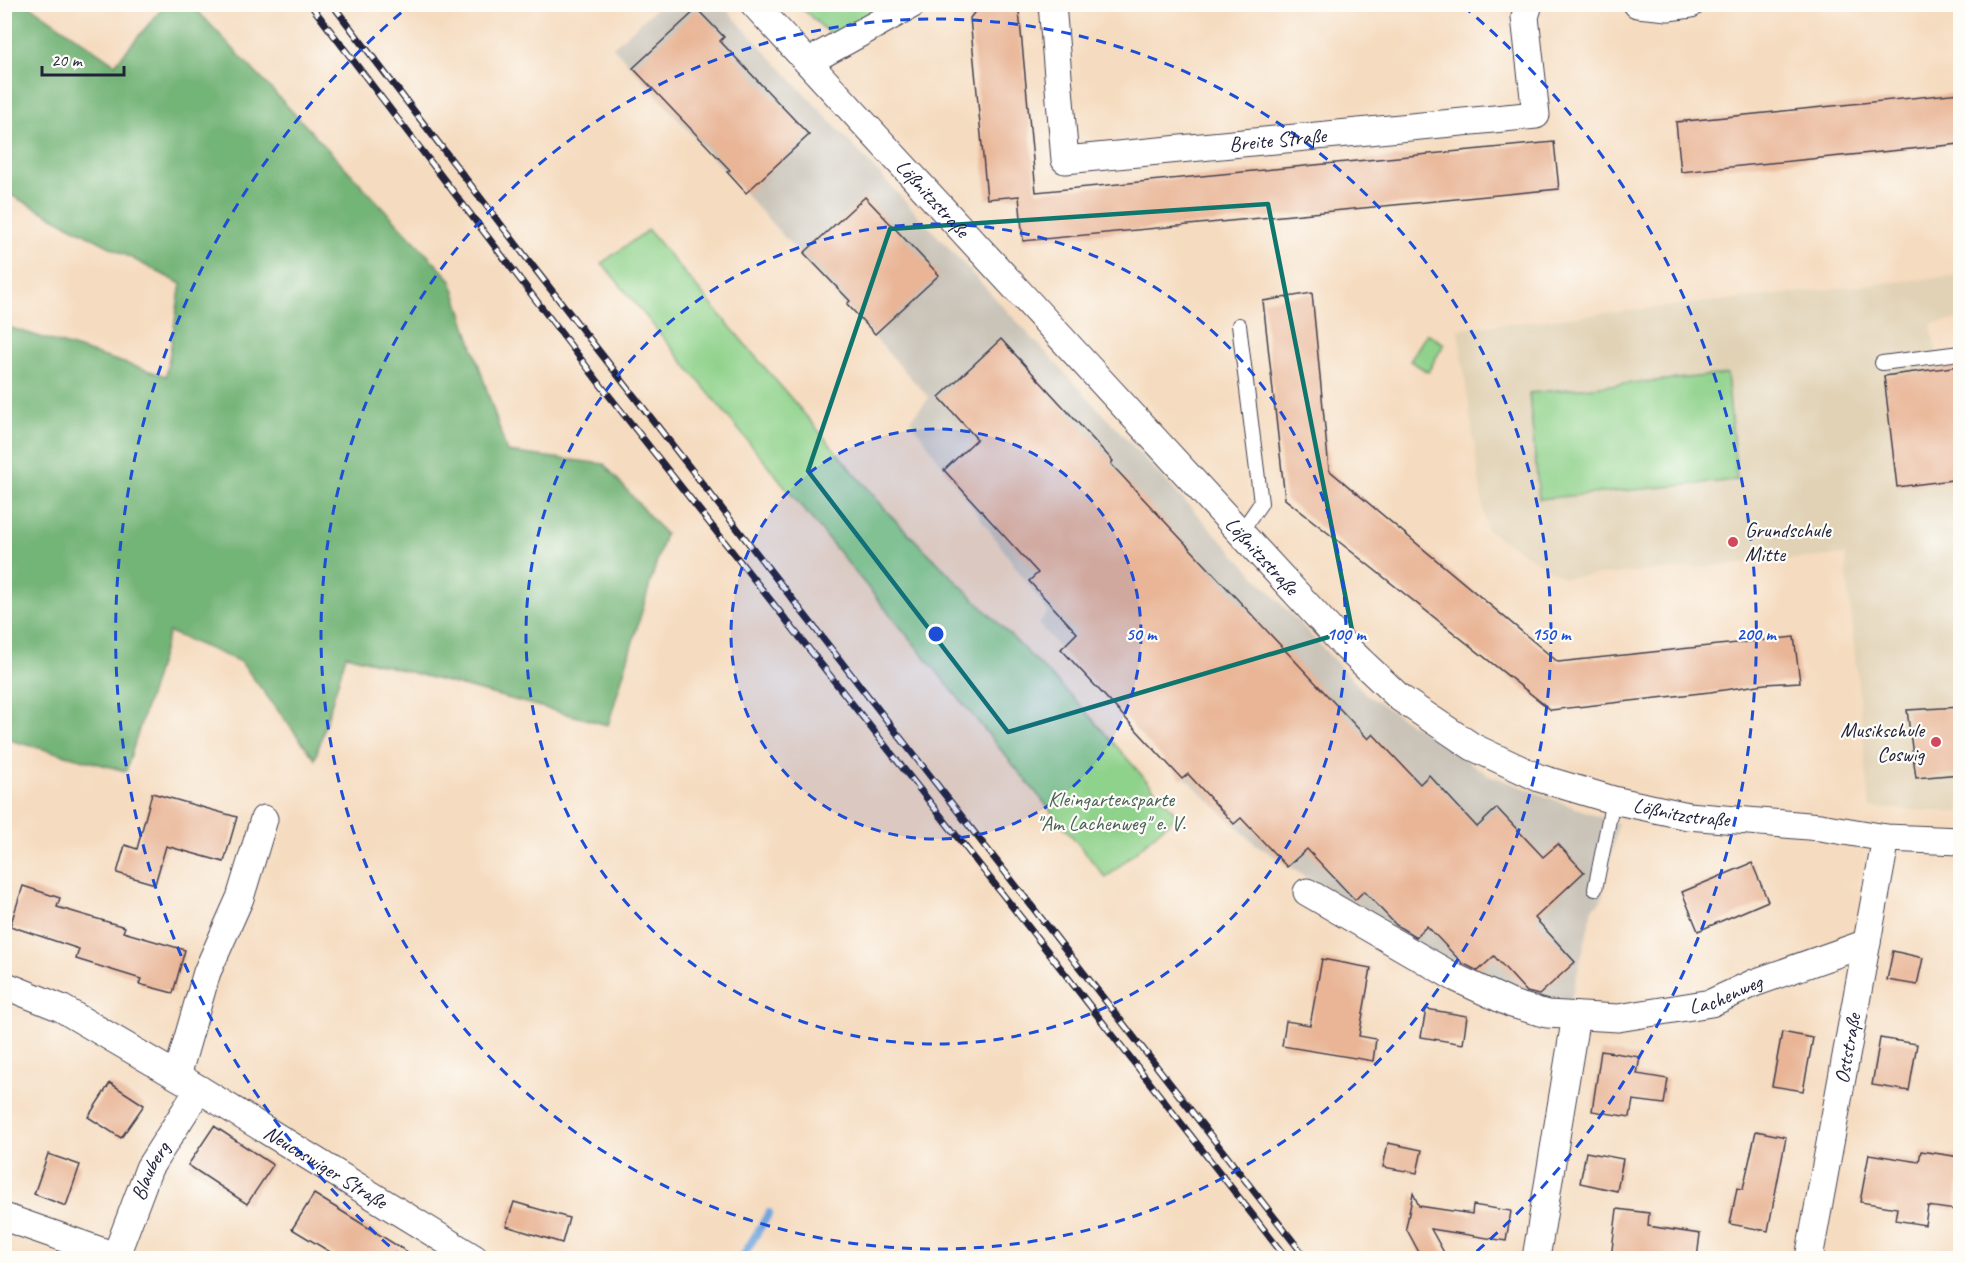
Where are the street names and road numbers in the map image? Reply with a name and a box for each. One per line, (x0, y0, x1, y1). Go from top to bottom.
street label: Breite Straße (1228, 122, 1329, 157)
street label: Lößnitzstraße (890, 154, 977, 244)
street label: Lößnitzstraße (1220, 511, 1306, 602)
street label: Lößnitzstraße (1631, 792, 1733, 833)
street label: Lachenweg (1687, 968, 1767, 1019)
street label: Oststraße (1828, 1009, 1867, 1086)
street label: Neucoswiger Straße (259, 1119, 394, 1216)
street label: Blauberg (125, 1135, 176, 1204)

